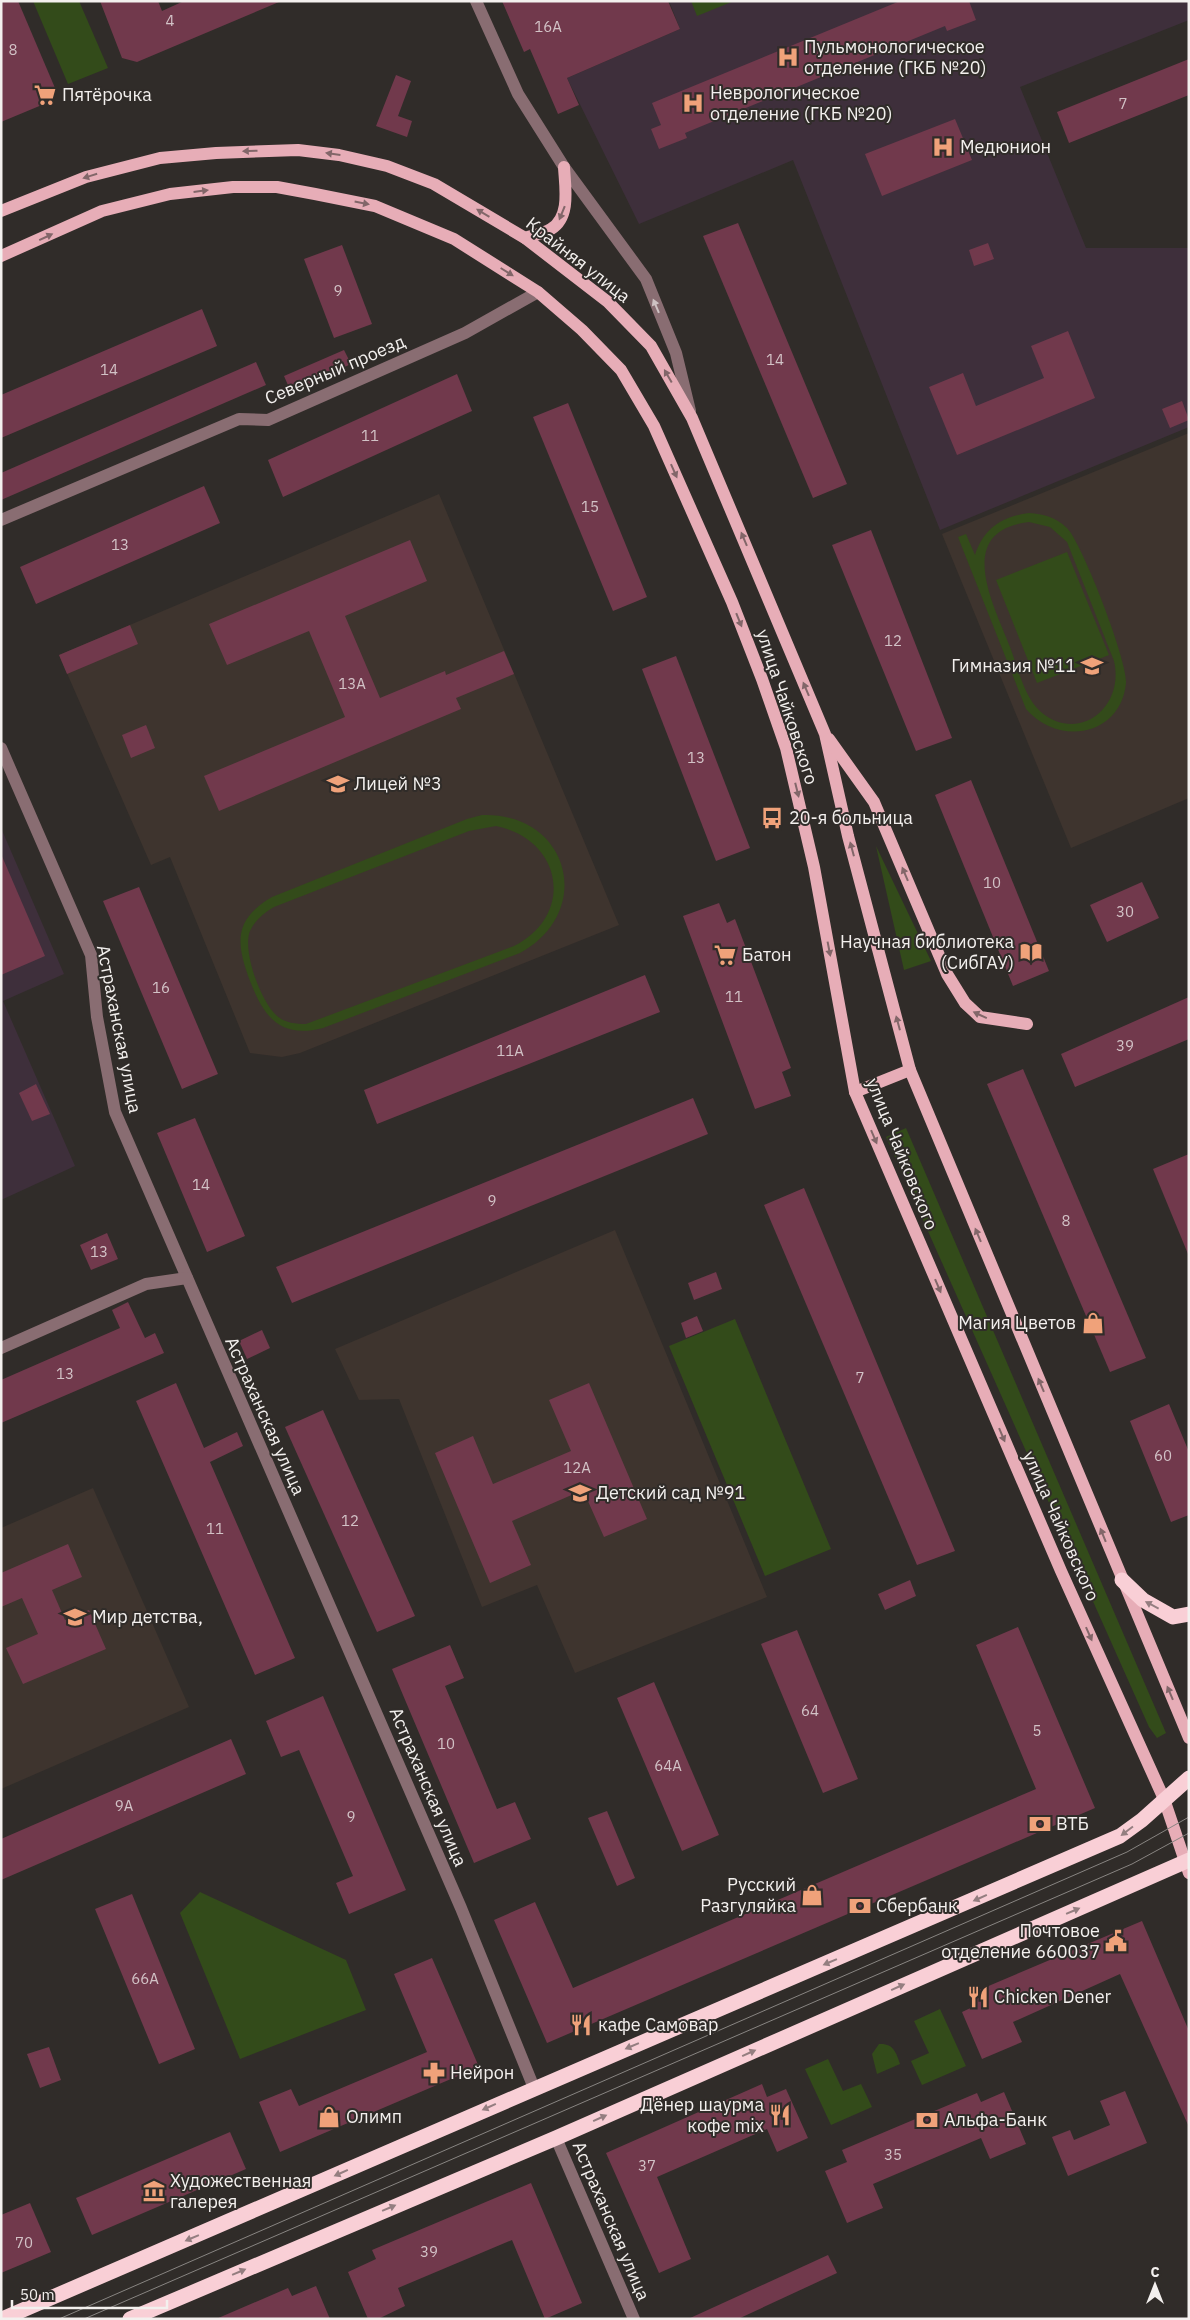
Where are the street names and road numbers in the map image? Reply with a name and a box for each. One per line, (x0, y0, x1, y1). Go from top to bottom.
street label: Крайняя улица (521, 212, 636, 308)
street label: Северный проезд (261, 329, 409, 410)
street label: улица Чайковского (752, 626, 823, 787)
street label: Астраханская улица (92, 943, 147, 1115)
street label: улица Чайковского (861, 1074, 943, 1233)
street label: Астраханская улица (220, 1333, 311, 1499)
street label: улица Чайковского (1018, 1447, 1105, 1604)
street label: Астраханская улица (385, 1704, 473, 1870)
street label: Астраханская улица (568, 2138, 656, 2304)

